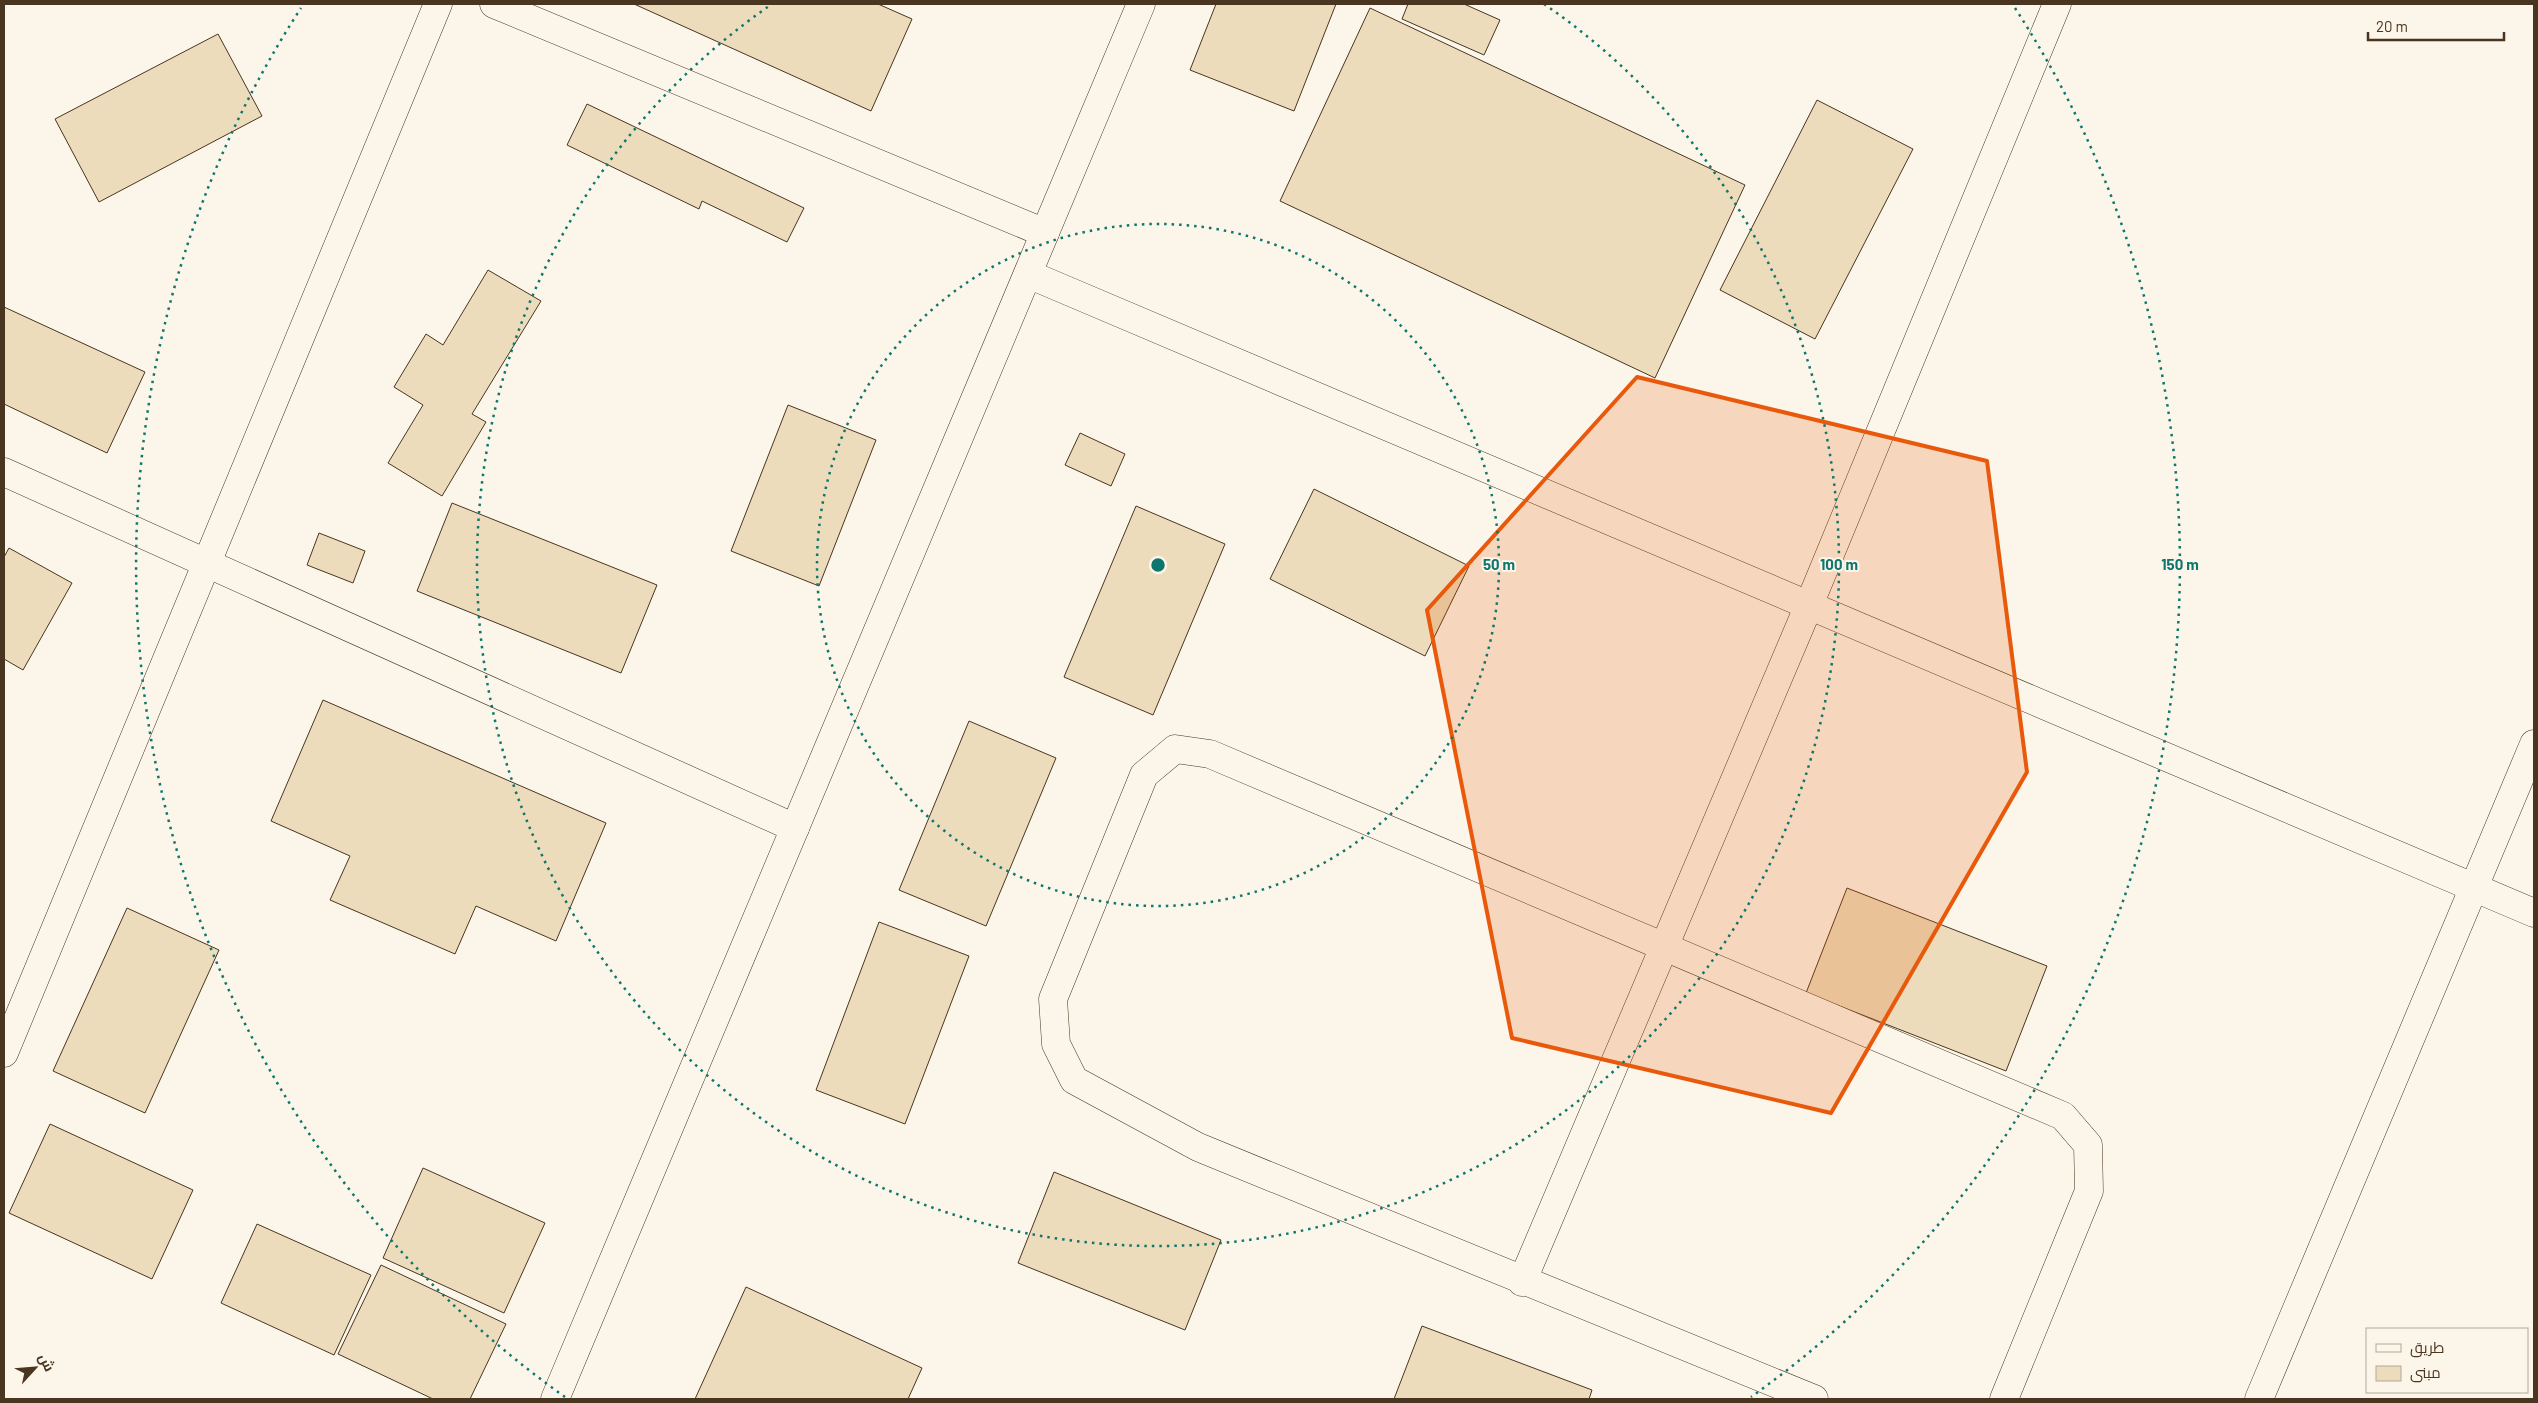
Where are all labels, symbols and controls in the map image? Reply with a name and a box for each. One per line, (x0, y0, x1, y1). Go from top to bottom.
scale bar (2368, 10, 2504, 42)
text: 20 m (2376, 17, 2408, 35)
text: 50 m (1483, 555, 1515, 573)
text: 100 m (1820, 555, 1858, 573)
text: 150 m (2161, 555, 2199, 573)
centre of rings (1149, 556, 1167, 574)
legend (2366, 1328, 2528, 1393)
text: طريق (2410, 1338, 2444, 1358)
north arrow (10, 1343, 60, 1393)
text: ش (35, 1350, 59, 1374)
text: مبنى (2410, 1363, 2441, 1383)

